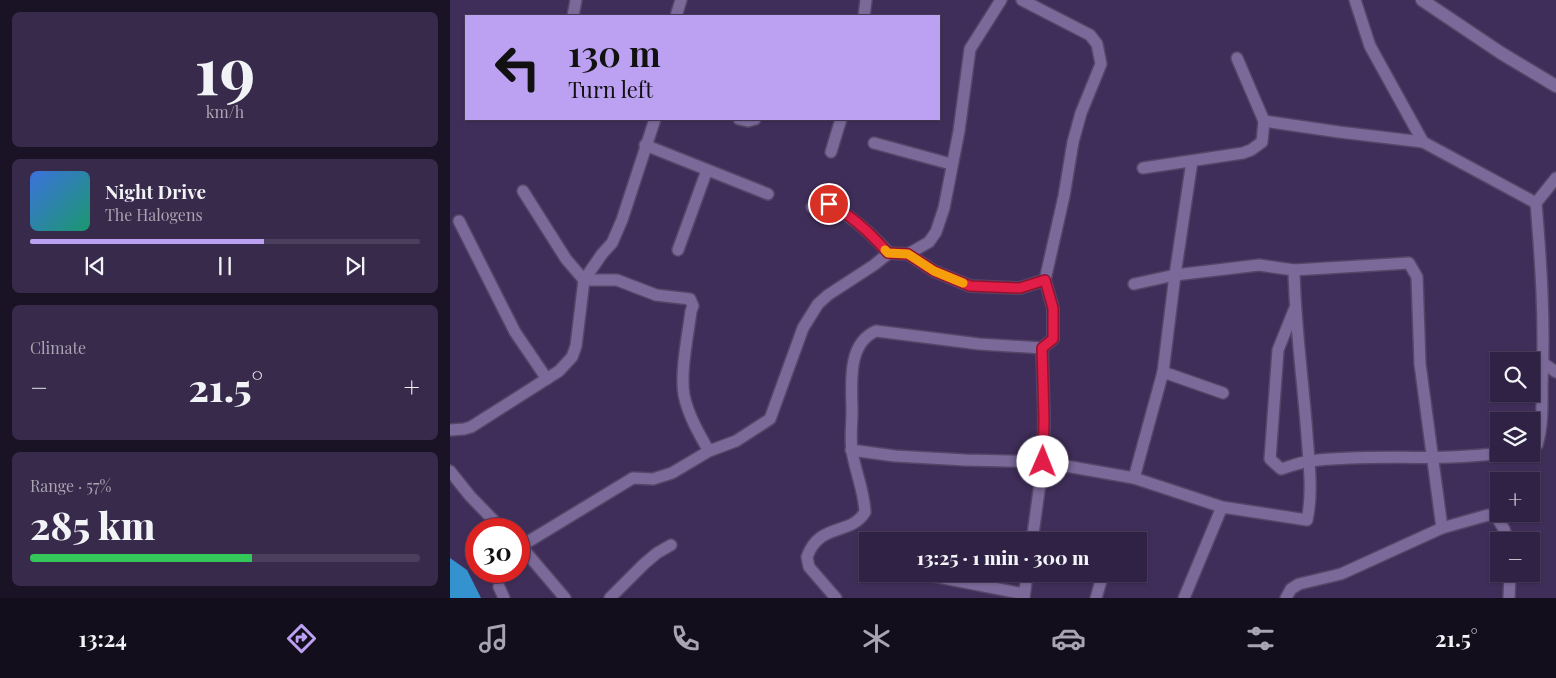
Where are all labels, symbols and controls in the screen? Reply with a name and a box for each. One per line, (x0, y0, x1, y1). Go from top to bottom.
text: 19 (195, 25, 255, 111)
text: 130 m (568, 29, 661, 76)
icon: left (485, 35, 550, 100)
text: Turn left (568, 74, 653, 104)
text: km/h (206, 101, 244, 122)
text: Night Drive (105, 178, 206, 204)
pin (808, 183, 850, 225)
icon: arrive (815, 190, 843, 218)
text: The Halogens (105, 204, 203, 225)
icon: previous (81, 252, 109, 280)
icon: pause (211, 252, 239, 280)
icon: next (341, 252, 369, 280)
text: Climate (30, 337, 86, 358)
map controls (1490, 352, 1540, 582)
button: search (1490, 352, 1540, 402)
text: 21.5° (189, 361, 263, 412)
text: − (30, 368, 48, 405)
text: + (404, 368, 420, 405)
button: layers (1490, 412, 1540, 462)
position arrow (1016, 435, 1068, 487)
button: + (1490, 472, 1540, 522)
text: Range · 57% (30, 475, 111, 496)
text: 285 km (30, 499, 155, 550)
speed limit sign: 30 (465, 518, 530, 583)
button: − (1490, 532, 1540, 582)
text: 13:25 · 1 min · 300 m (917, 544, 1089, 570)
icon: directions (284, 621, 319, 656)
icon: music (476, 621, 511, 656)
icon: phone (668, 621, 703, 656)
icon: climate (859, 621, 894, 656)
icon: car (1051, 621, 1086, 656)
icon: filters (1243, 621, 1278, 656)
text: 13:24 (78, 623, 127, 653)
text: 21.5° (1435, 623, 1478, 653)

